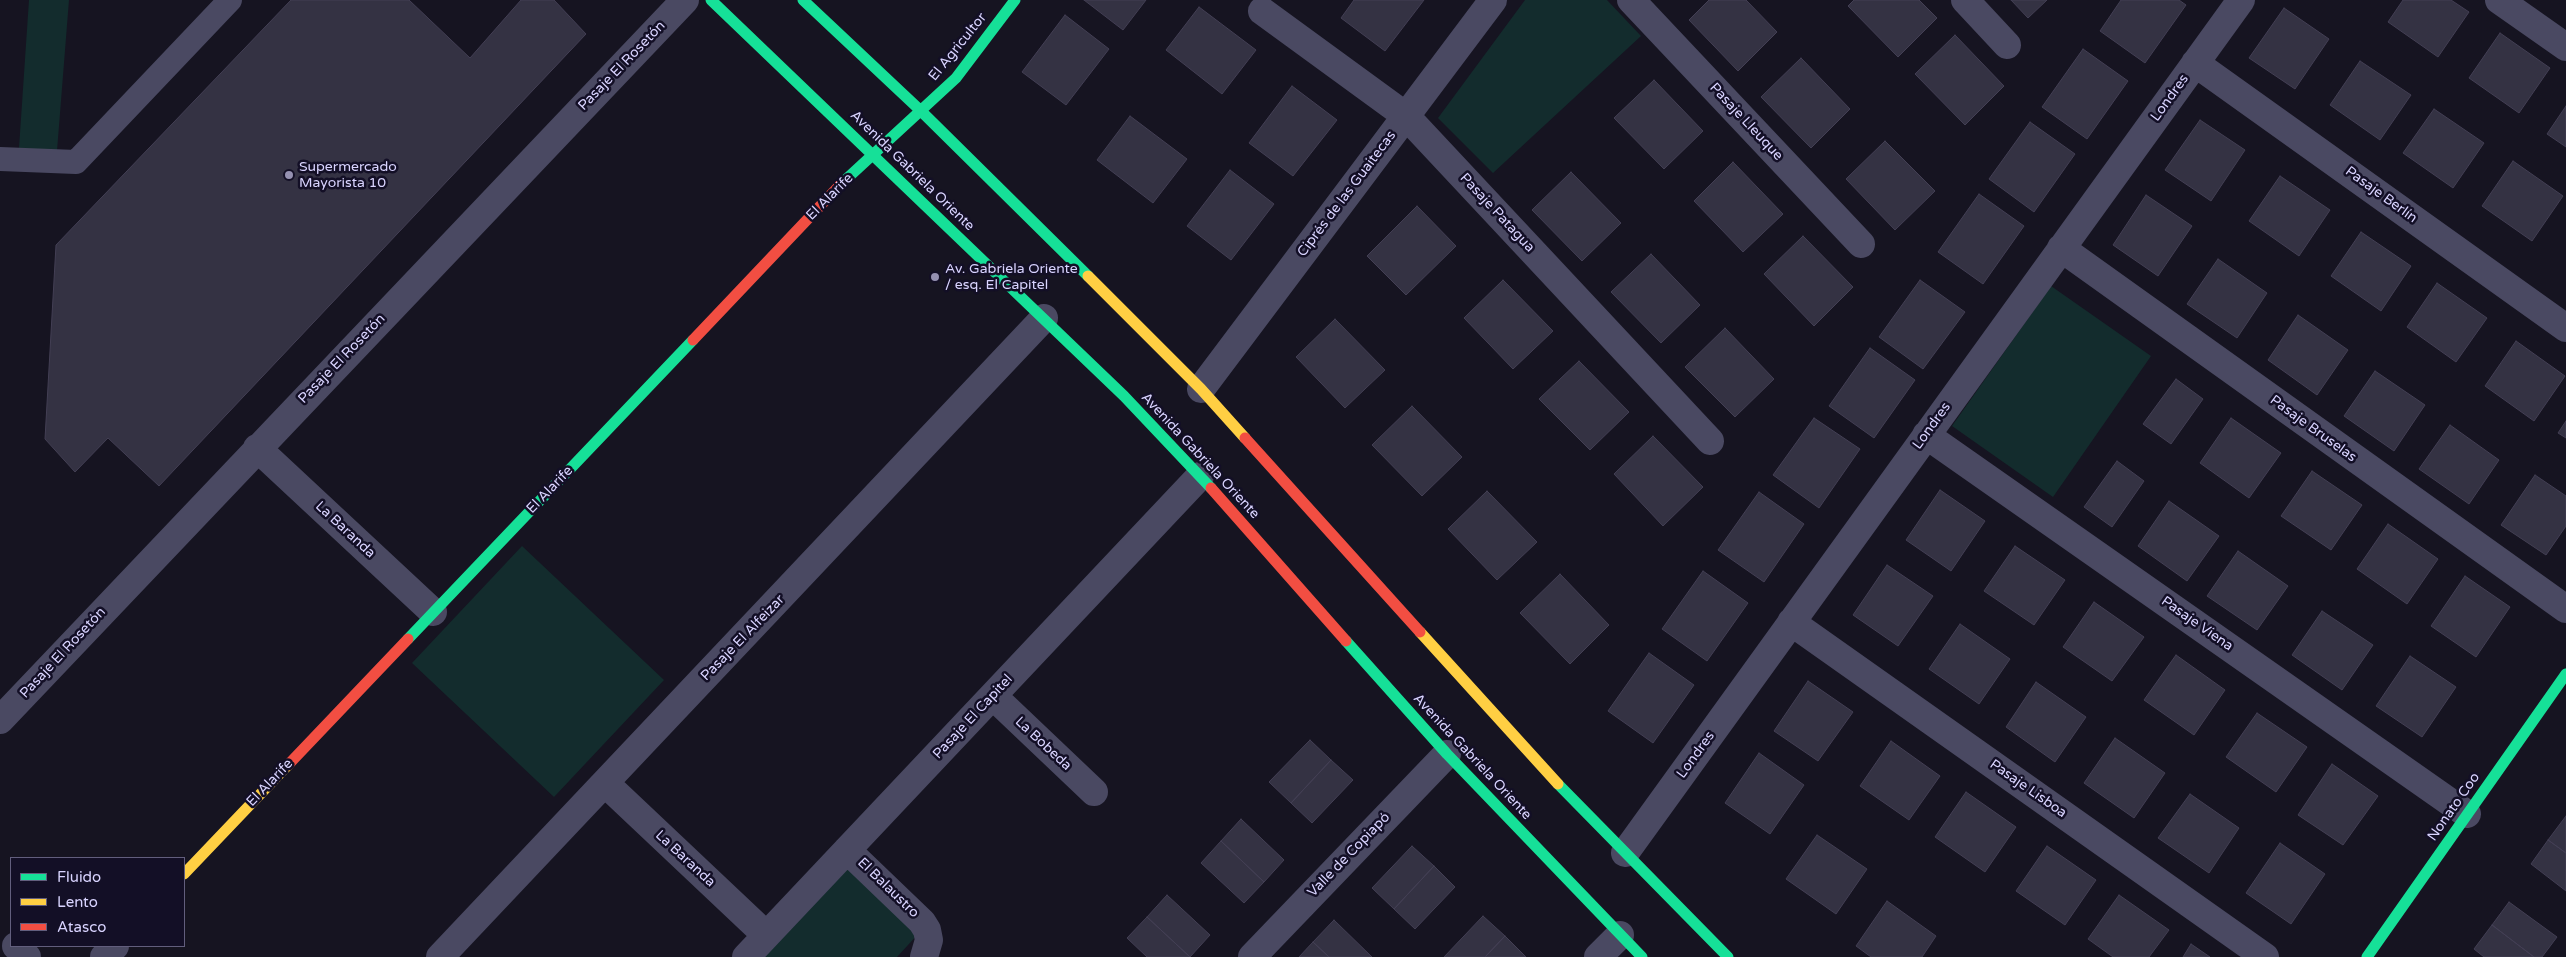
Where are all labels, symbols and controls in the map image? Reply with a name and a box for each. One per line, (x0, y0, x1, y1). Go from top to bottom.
street label: El Agricultor (925, 10, 991, 84)
street label: Pasaje El Rosetón (575, 18, 669, 114)
street label: Londres (2147, 71, 2193, 125)
street label: Pasaje Lleuque (1706, 80, 1786, 164)
street label: Avenida Gabriela Oriente (846, 107, 978, 235)
street label: Ciprés de las Guaitecas (1294, 128, 1400, 260)
place label: Supermercado Mayorista 10 (299, 159, 397, 192)
street label: Pasaje Berlín (2342, 163, 2420, 227)
marker: Supermercado Mayorista 10 (283, 169, 295, 181)
street label: El Alarife (803, 170, 857, 224)
street label: Pasaje Patagua (1456, 170, 1538, 256)
place label: Av. Gabriela Oriente / esq. El Capitel (945, 261, 1078, 294)
marker: Av. Gabriela Oriente / esq. El Capitel (929, 271, 941, 283)
street label: Pasaje El Rosetón (295, 311, 389, 407)
street label: Avenida Gabriela Oriente (1137, 390, 1263, 522)
street label: Pasaje Bruselas (2266, 392, 2360, 466)
street label: Londres (1909, 399, 1955, 453)
street label: El Alarife (523, 463, 577, 517)
street label: La Baranda (312, 498, 378, 562)
street label: Pasaje El Alfeizar (698, 591, 788, 685)
street label: Pasaje Viena (2158, 593, 2236, 655)
street label: Pasaje El Rosetón (17, 604, 109, 702)
street label: Pasaje El Capitel (930, 671, 1016, 763)
street label: Avenida Gabriela Oriente (1409, 691, 1535, 823)
street label: La Bobeda (1011, 714, 1075, 774)
street label: Londres (1673, 728, 1719, 782)
street label: El Alarife (243, 756, 297, 810)
street label: Pasaje Lisboa (1986, 756, 2070, 822)
street label: Nonato Coo (2424, 770, 2484, 844)
street label: Valle de Copiapó (1304, 809, 1394, 901)
street label: La Baranda (652, 827, 718, 891)
street label: El Balaustro (854, 854, 922, 922)
legend (10, 857, 185, 947)
text: Fluido (57, 868, 101, 886)
text: Lento (57, 893, 98, 911)
text: Atasco (57, 918, 106, 936)

